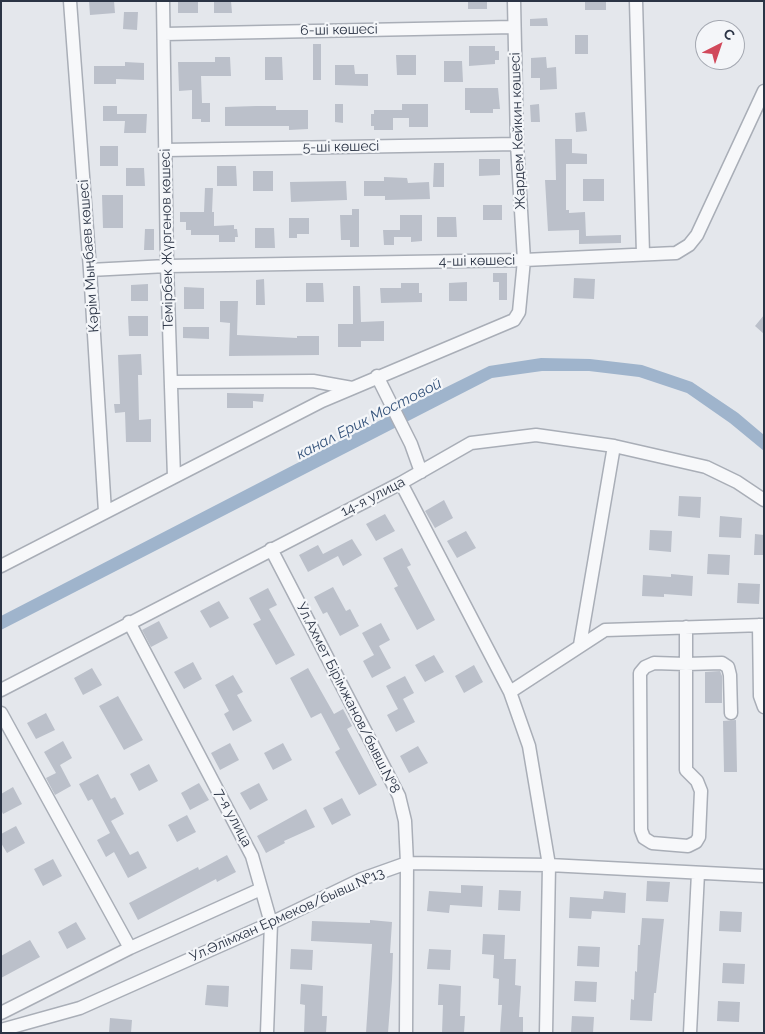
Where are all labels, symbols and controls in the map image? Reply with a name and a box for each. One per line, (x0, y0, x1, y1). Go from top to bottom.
north arrow (695, 20, 745, 70)
street label: 6-ші көшесі (300, 21, 378, 39)
text: С (720, 25, 738, 44)
street label: Жардем Кейкин көшесі (507, 52, 529, 210)
street label: 5-ші көшесі (303, 138, 379, 156)
street label: Темірбек Жүргенов көшесі (157, 148, 177, 330)
street label: Кәрім Мыңбаев көшесі (75, 179, 103, 333)
street label: 4-ші көшесі (439, 252, 515, 270)
water label: канал Ерик Мостовой (293, 375, 445, 463)
street label: 14-я улица (338, 474, 408, 520)
street label: Ул.Ахмет Бірімжанов/бывш.№8 (292, 600, 404, 796)
street label: 7-я улица (211, 786, 255, 850)
street label: Ул.Әлімхан Ермеков/бывш.№13 (187, 864, 387, 966)

